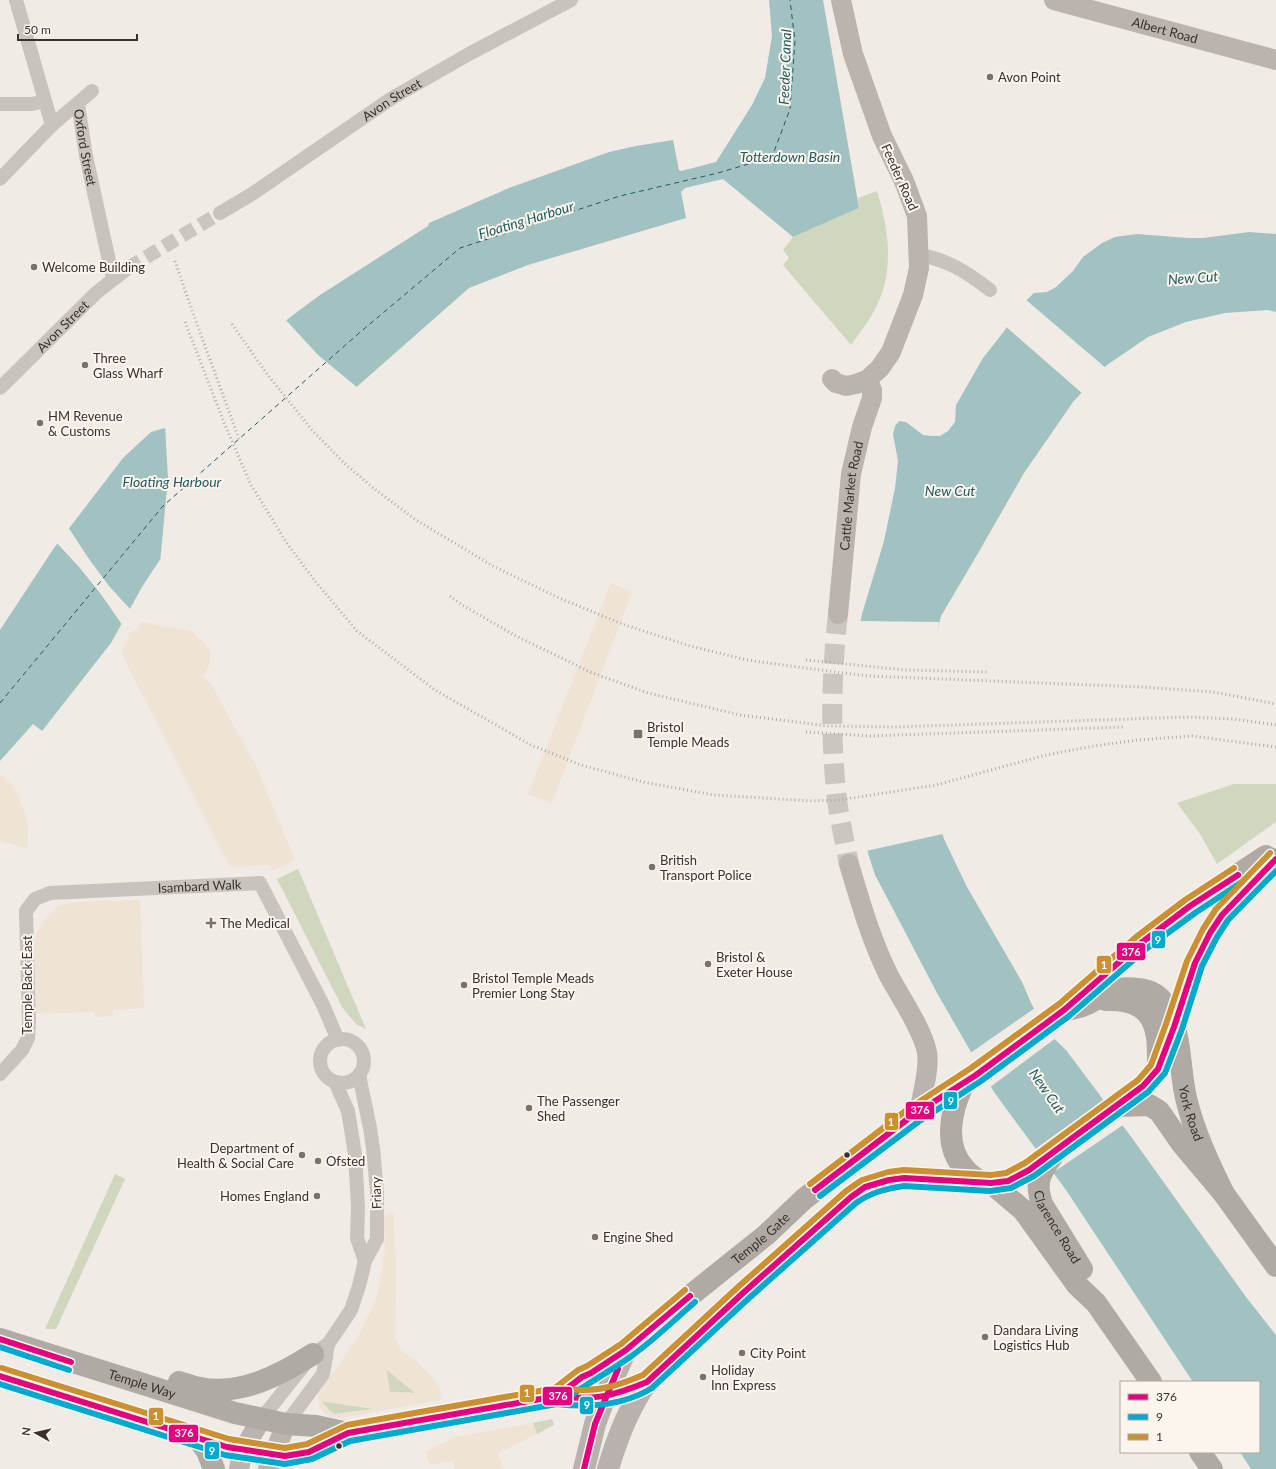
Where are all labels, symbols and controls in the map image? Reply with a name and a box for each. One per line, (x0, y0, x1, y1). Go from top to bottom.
street label: Albert Road (1130, 13, 1200, 47)
scale bar (18, 16, 137, 42)
text: 50 m (24, 22, 51, 37)
water label: Feeder Canal (775, 29, 794, 105)
place label: Avon Point (998, 69, 1061, 85)
marker: Avon Point (985, 72, 995, 82)
street label: Avon Street (359, 75, 425, 124)
street label: Oxford Street (71, 108, 100, 188)
street label: Feeder Road (878, 141, 922, 213)
water label: Totterdown Basin (740, 148, 840, 165)
water label: Floating Harbour (476, 197, 576, 242)
place label: Welcome Building (42, 259, 145, 275)
marker: Welcome Building (29, 262, 39, 272)
water label: New Cut (1167, 267, 1219, 288)
street label: Avon Street (33, 297, 92, 355)
place label: Three Glass Wharf (93, 350, 163, 381)
marker: Three Glass Wharf (80, 360, 90, 370)
place label: HM Revenue & Customs (48, 408, 123, 439)
marker: HM Revenue & Customs (35, 418, 45, 428)
street label: Cattle Market Road (836, 440, 866, 551)
water label: Floating Harbour (123, 473, 222, 490)
water label: New Cut (925, 482, 975, 499)
place label: Bristol Temple Meads (647, 719, 730, 750)
marker: Bristol Temple Meads (632, 728, 644, 740)
place label: British Transport Police (660, 852, 752, 883)
marker: British Transport Police (647, 862, 657, 872)
street label: Isambard Walk (157, 876, 242, 896)
place label: The Medical (220, 915, 290, 931)
marker: The Medical (205, 917, 217, 929)
line badge: 9 (1151, 930, 1166, 949)
text: 9 (1155, 933, 1161, 946)
street label: Temple Back East (19, 935, 35, 1035)
line badge: 376 (1116, 942, 1146, 961)
text: 376 (1121, 945, 1141, 958)
place label: Bristol & Exeter House (716, 949, 793, 980)
line badge: 1 (1096, 955, 1112, 974)
text: 1 (1101, 958, 1107, 971)
marker: Bristol & Exeter House (703, 959, 713, 969)
place label: Bristol Temple Meads Premier Long Stay (472, 970, 594, 1001)
marker: Bristol Temple Meads Premier Long Stay (459, 980, 469, 990)
water label: New Cut (1026, 1065, 1069, 1116)
street label: York Road (1176, 1084, 1207, 1143)
line badge: 9 (943, 1091, 958, 1110)
place label: The Passenger Shed (537, 1093, 620, 1124)
text: 9 (948, 1094, 954, 1107)
line badge: 376 (905, 1101, 935, 1120)
marker: The Passenger Shed (524, 1103, 534, 1113)
text: 376 (910, 1103, 930, 1116)
line badge: 1 (884, 1112, 899, 1131)
text: 1 (888, 1115, 894, 1128)
place label: Department of Health & Social Care (177, 1140, 294, 1171)
marker: Department of Health & Social Care (297, 1150, 307, 1160)
unlabelled marker (842, 1150, 852, 1160)
place label: Ofsted (326, 1153, 365, 1169)
marker: Ofsted (313, 1156, 323, 1166)
street label: Friary (367, 1176, 385, 1210)
place label: Homes England (220, 1188, 309, 1204)
street label: Clarence Road (1031, 1189, 1084, 1266)
marker: Homes England (312, 1191, 322, 1201)
street label: Temple Gate (728, 1209, 793, 1268)
place label: Engine Shed (603, 1229, 673, 1245)
marker: Engine Shed (590, 1232, 600, 1242)
place label: Dandara Living Logistics Hub (993, 1322, 1078, 1353)
marker: Dandara Living Logistics Hub (980, 1332, 990, 1342)
place label: City Point (750, 1345, 806, 1361)
marker: City Point (737, 1348, 747, 1358)
place label: Holiday Inn Express (711, 1362, 777, 1393)
street label: Temple Way (106, 1366, 178, 1402)
marker: Holiday Inn Express (698, 1372, 708, 1382)
legend (1120, 1381, 1260, 1453)
line badge: 1 (519, 1384, 535, 1403)
text: 1 (524, 1386, 530, 1399)
line badge: 376 (542, 1386, 573, 1406)
text: 376 (548, 1389, 568, 1402)
text: 376 (1156, 1389, 1177, 1404)
line badge: 9 (579, 1396, 594, 1415)
text: 9 (584, 1398, 590, 1411)
line badge: 1 (148, 1407, 164, 1426)
text: 1 (153, 1409, 159, 1422)
text: 9 (1156, 1409, 1163, 1424)
north arrow (16, 1413, 56, 1453)
line badge: 376 (168, 1424, 199, 1443)
text: N (19, 1426, 33, 1437)
text: 376 (174, 1426, 194, 1439)
text: 1 (1156, 1429, 1163, 1444)
line badge: 9 (204, 1441, 220, 1460)
unlabelled marker (334, 1441, 344, 1451)
text: 9 (209, 1444, 215, 1457)

